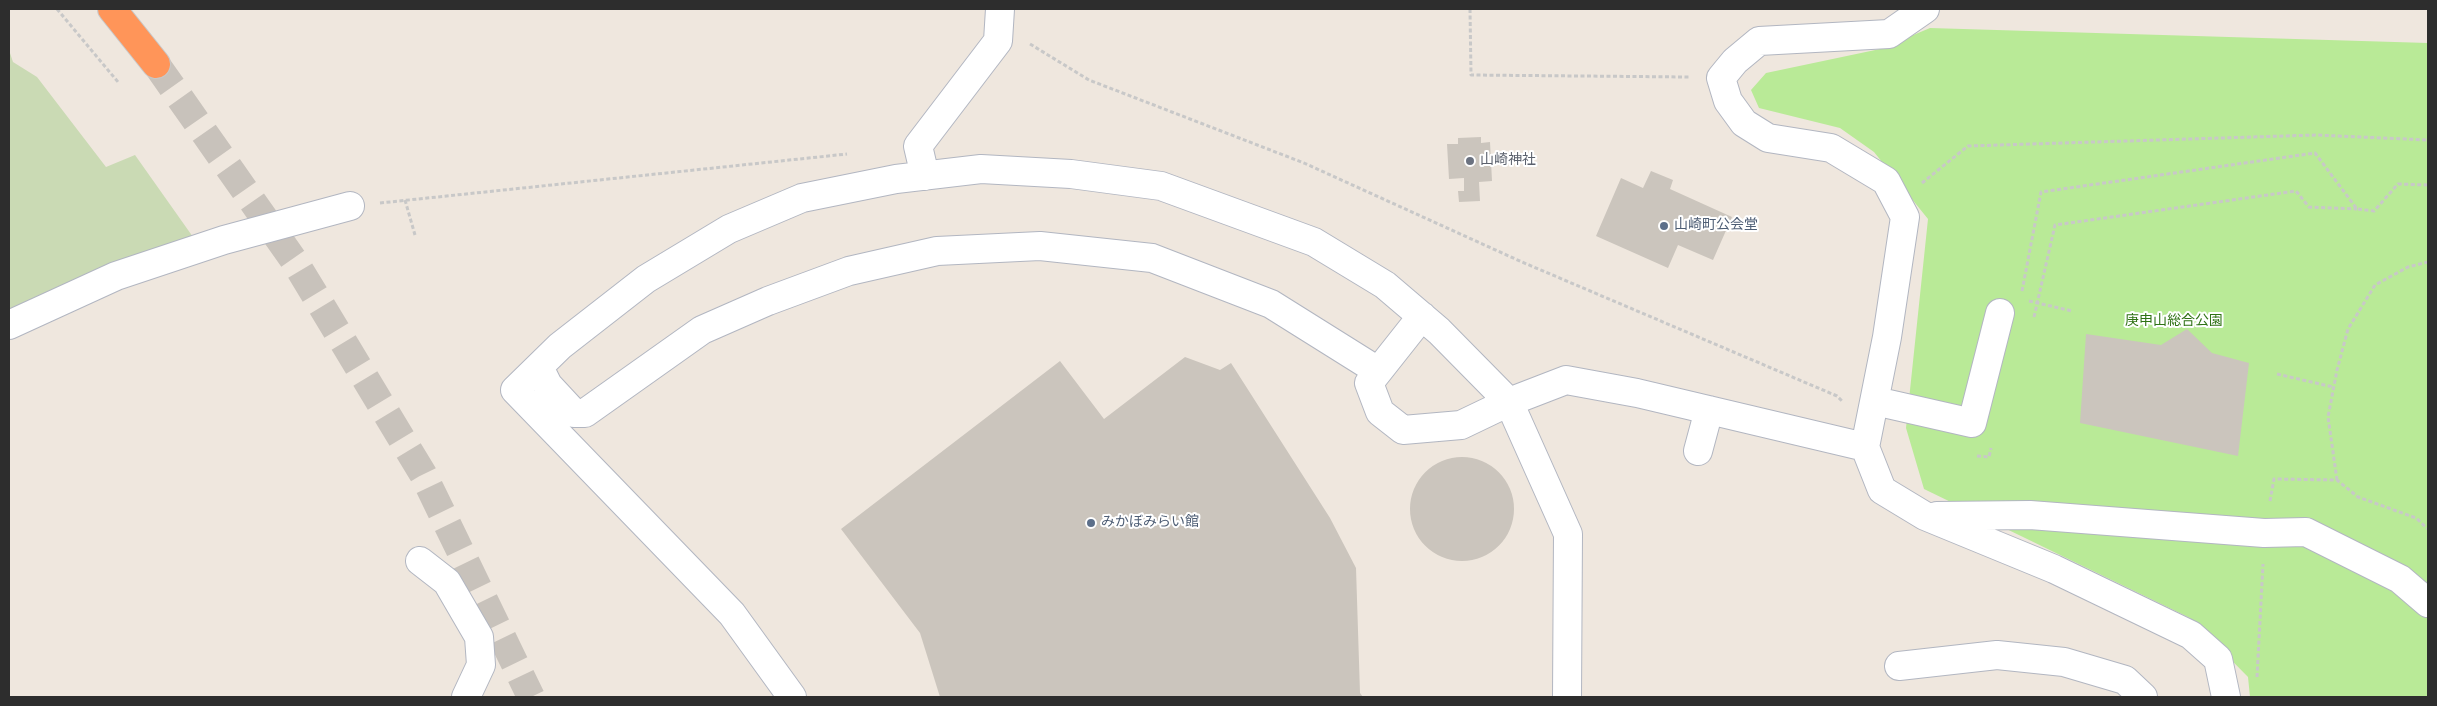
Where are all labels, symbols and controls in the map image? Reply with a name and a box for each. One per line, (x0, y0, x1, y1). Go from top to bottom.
place label: 山崎神社 (1480, 153, 1536, 169)
marker: 山崎神社 (1464, 155, 1476, 167)
place label: 山崎町公会堂 (1674, 218, 1758, 234)
marker: 山崎町公会堂 (1658, 220, 1670, 232)
park label: 庚申山総合公園 (2125, 314, 2223, 330)
place label: みかぼみらい館 (1101, 515, 1199, 531)
marker: みかぼみらい館 (1085, 517, 1097, 529)

